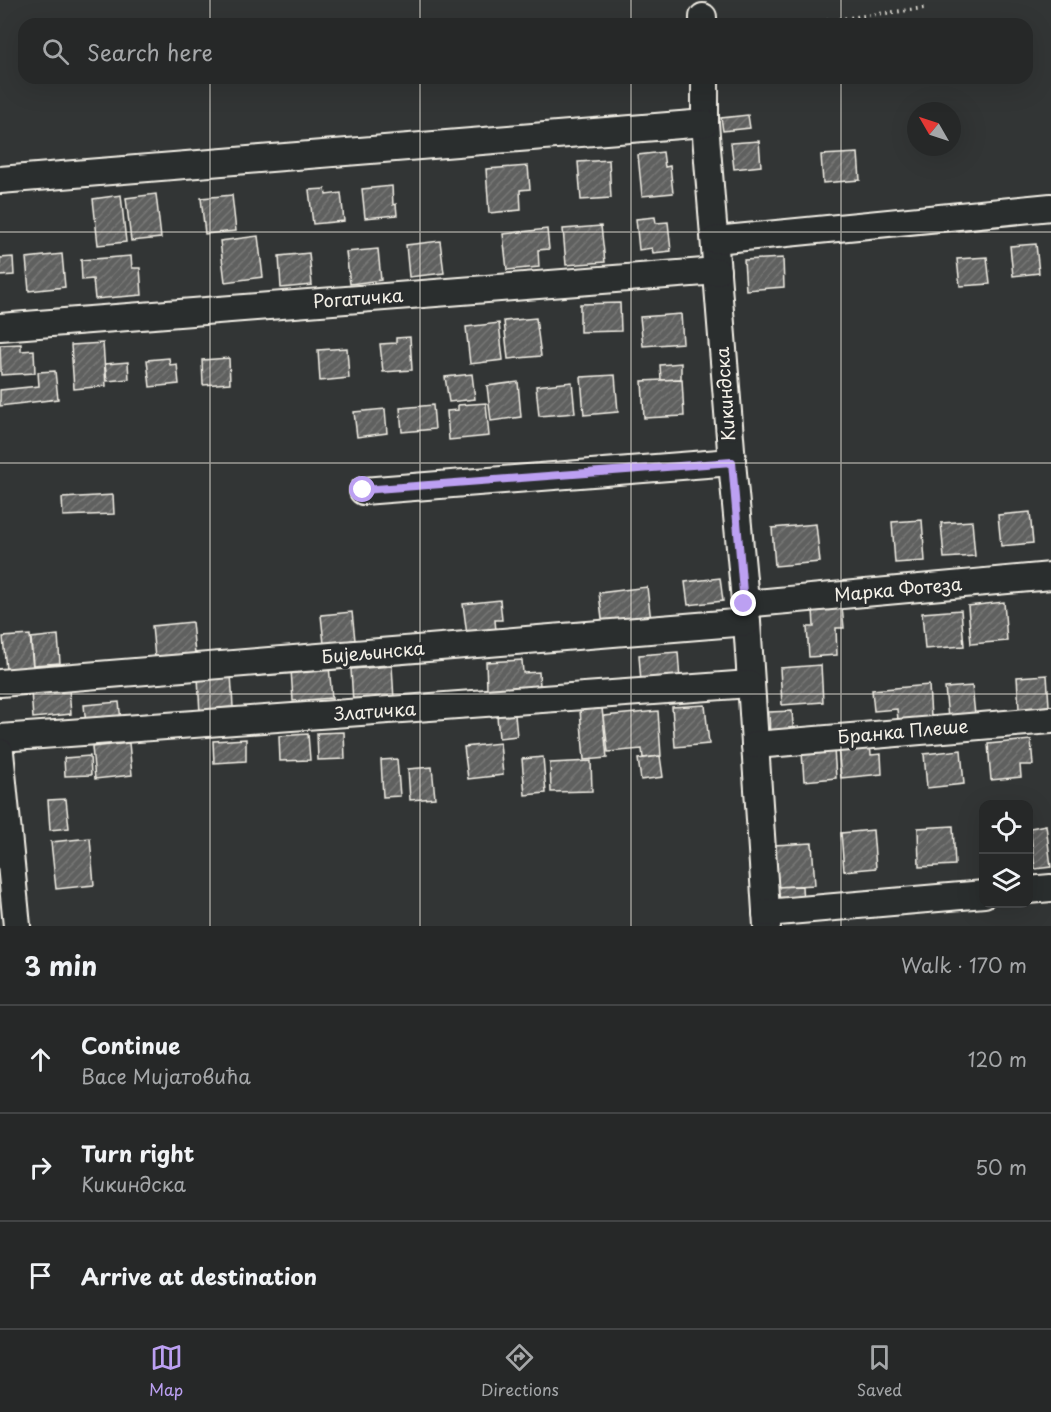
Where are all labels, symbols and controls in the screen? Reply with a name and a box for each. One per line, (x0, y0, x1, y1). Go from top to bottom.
search box (18, 18, 1033, 84)
icon: search (39, 35, 72, 68)
text: Search here (87, 35, 213, 68)
north arrow (907, 102, 961, 156)
street label: Рогатичка (312, 281, 405, 314)
street label: Кикиндска (708, 345, 741, 442)
route start (349, 476, 375, 502)
street label: Марка Фотеза (833, 569, 964, 608)
route end (730, 590, 756, 616)
street label: Бијељинска (320, 633, 426, 669)
street label: Златичка (332, 694, 417, 727)
street label: Бранка Плеше (837, 711, 969, 750)
map controls (979, 800, 1033, 908)
button: locate (979, 800, 1033, 854)
button: layers (979, 854, 1033, 908)
text: 3 min (24, 946, 97, 985)
text: Walk · 170 m (901, 950, 1027, 980)
text: Continue (81, 1028, 180, 1061)
icon: ahead (24, 1043, 57, 1076)
text: 120 m (968, 1044, 1027, 1074)
text: Васе Мијатовића (81, 1061, 251, 1091)
text: Turn right (81, 1136, 194, 1169)
icon: right (24, 1151, 57, 1184)
text: 50 m (975, 1152, 1027, 1182)
text: Кикиндска (81, 1169, 186, 1199)
icon: arrive (24, 1259, 57, 1292)
text: Arrive at destination (81, 1259, 317, 1292)
tab: Map (149, 1341, 183, 1401)
tab: Directions (481, 1341, 559, 1401)
tab: Saved (857, 1341, 902, 1401)

